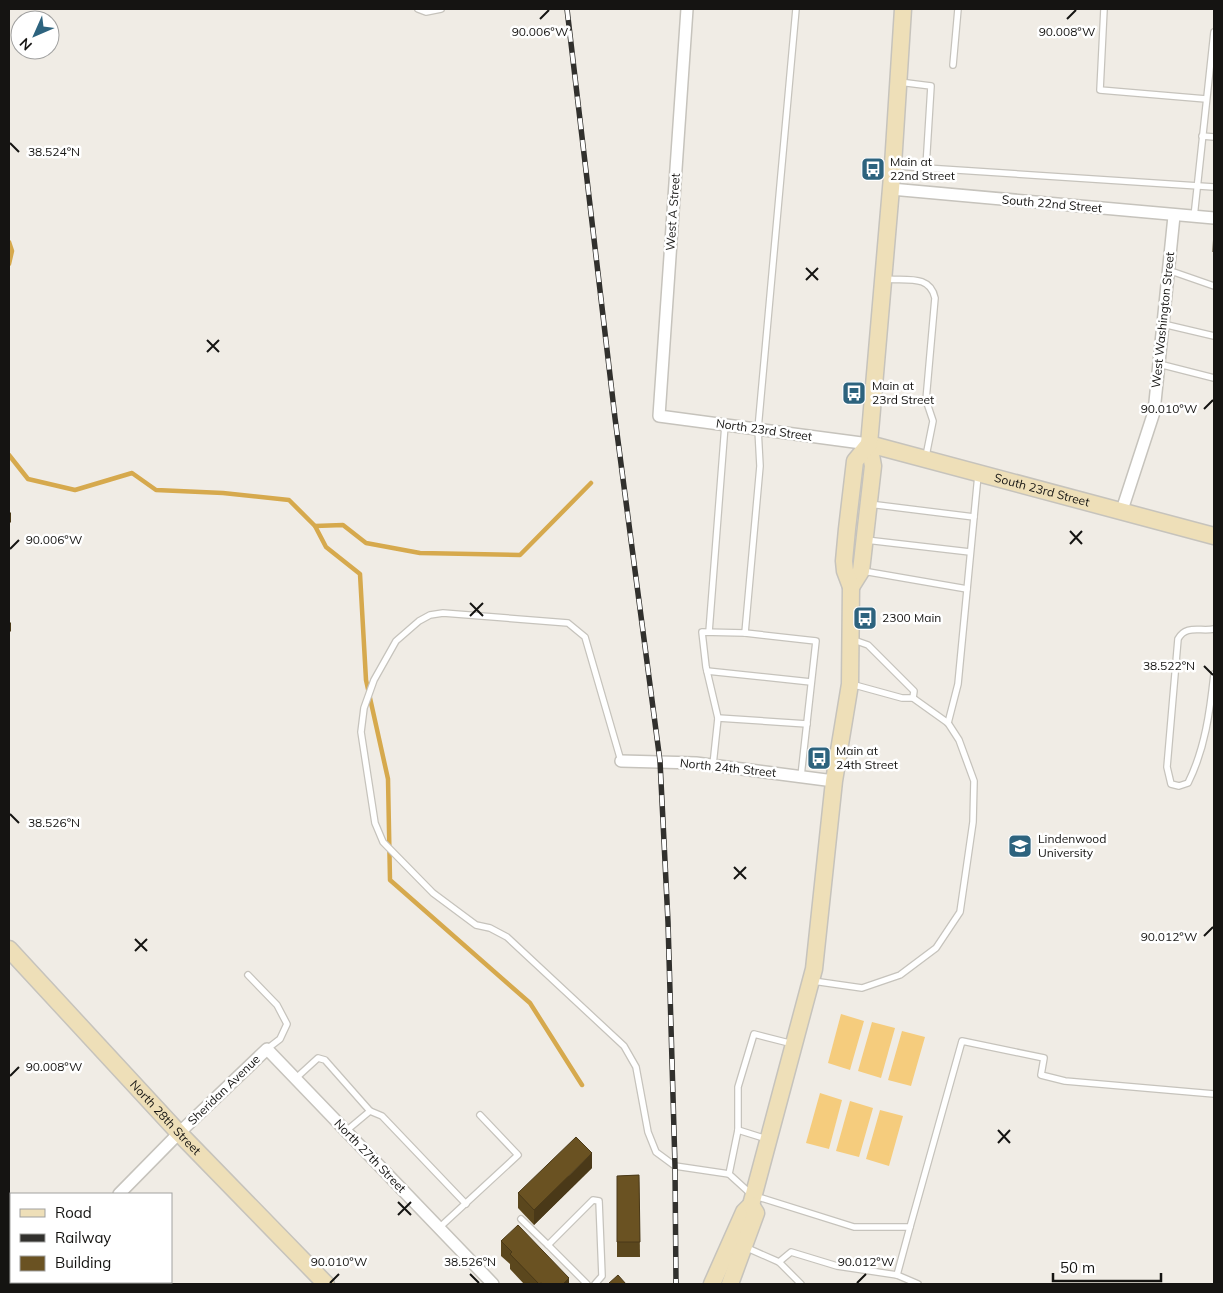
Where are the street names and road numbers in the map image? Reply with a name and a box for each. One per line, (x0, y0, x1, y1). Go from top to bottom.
street label: West A Street (662, 173, 683, 251)
street label: South 22nd Street (1001, 192, 1103, 215)
street label: West Washington Street (1148, 251, 1177, 389)
street label: North 23rd Street (715, 415, 813, 444)
street label: South 23rd Street (993, 470, 1091, 510)
street label: North 24th Street (679, 755, 777, 780)
street label: Sheridan Avenue (184, 1051, 263, 1128)
street label: North 28th Street (127, 1077, 204, 1158)
street label: North 27th Street (331, 1116, 409, 1196)

